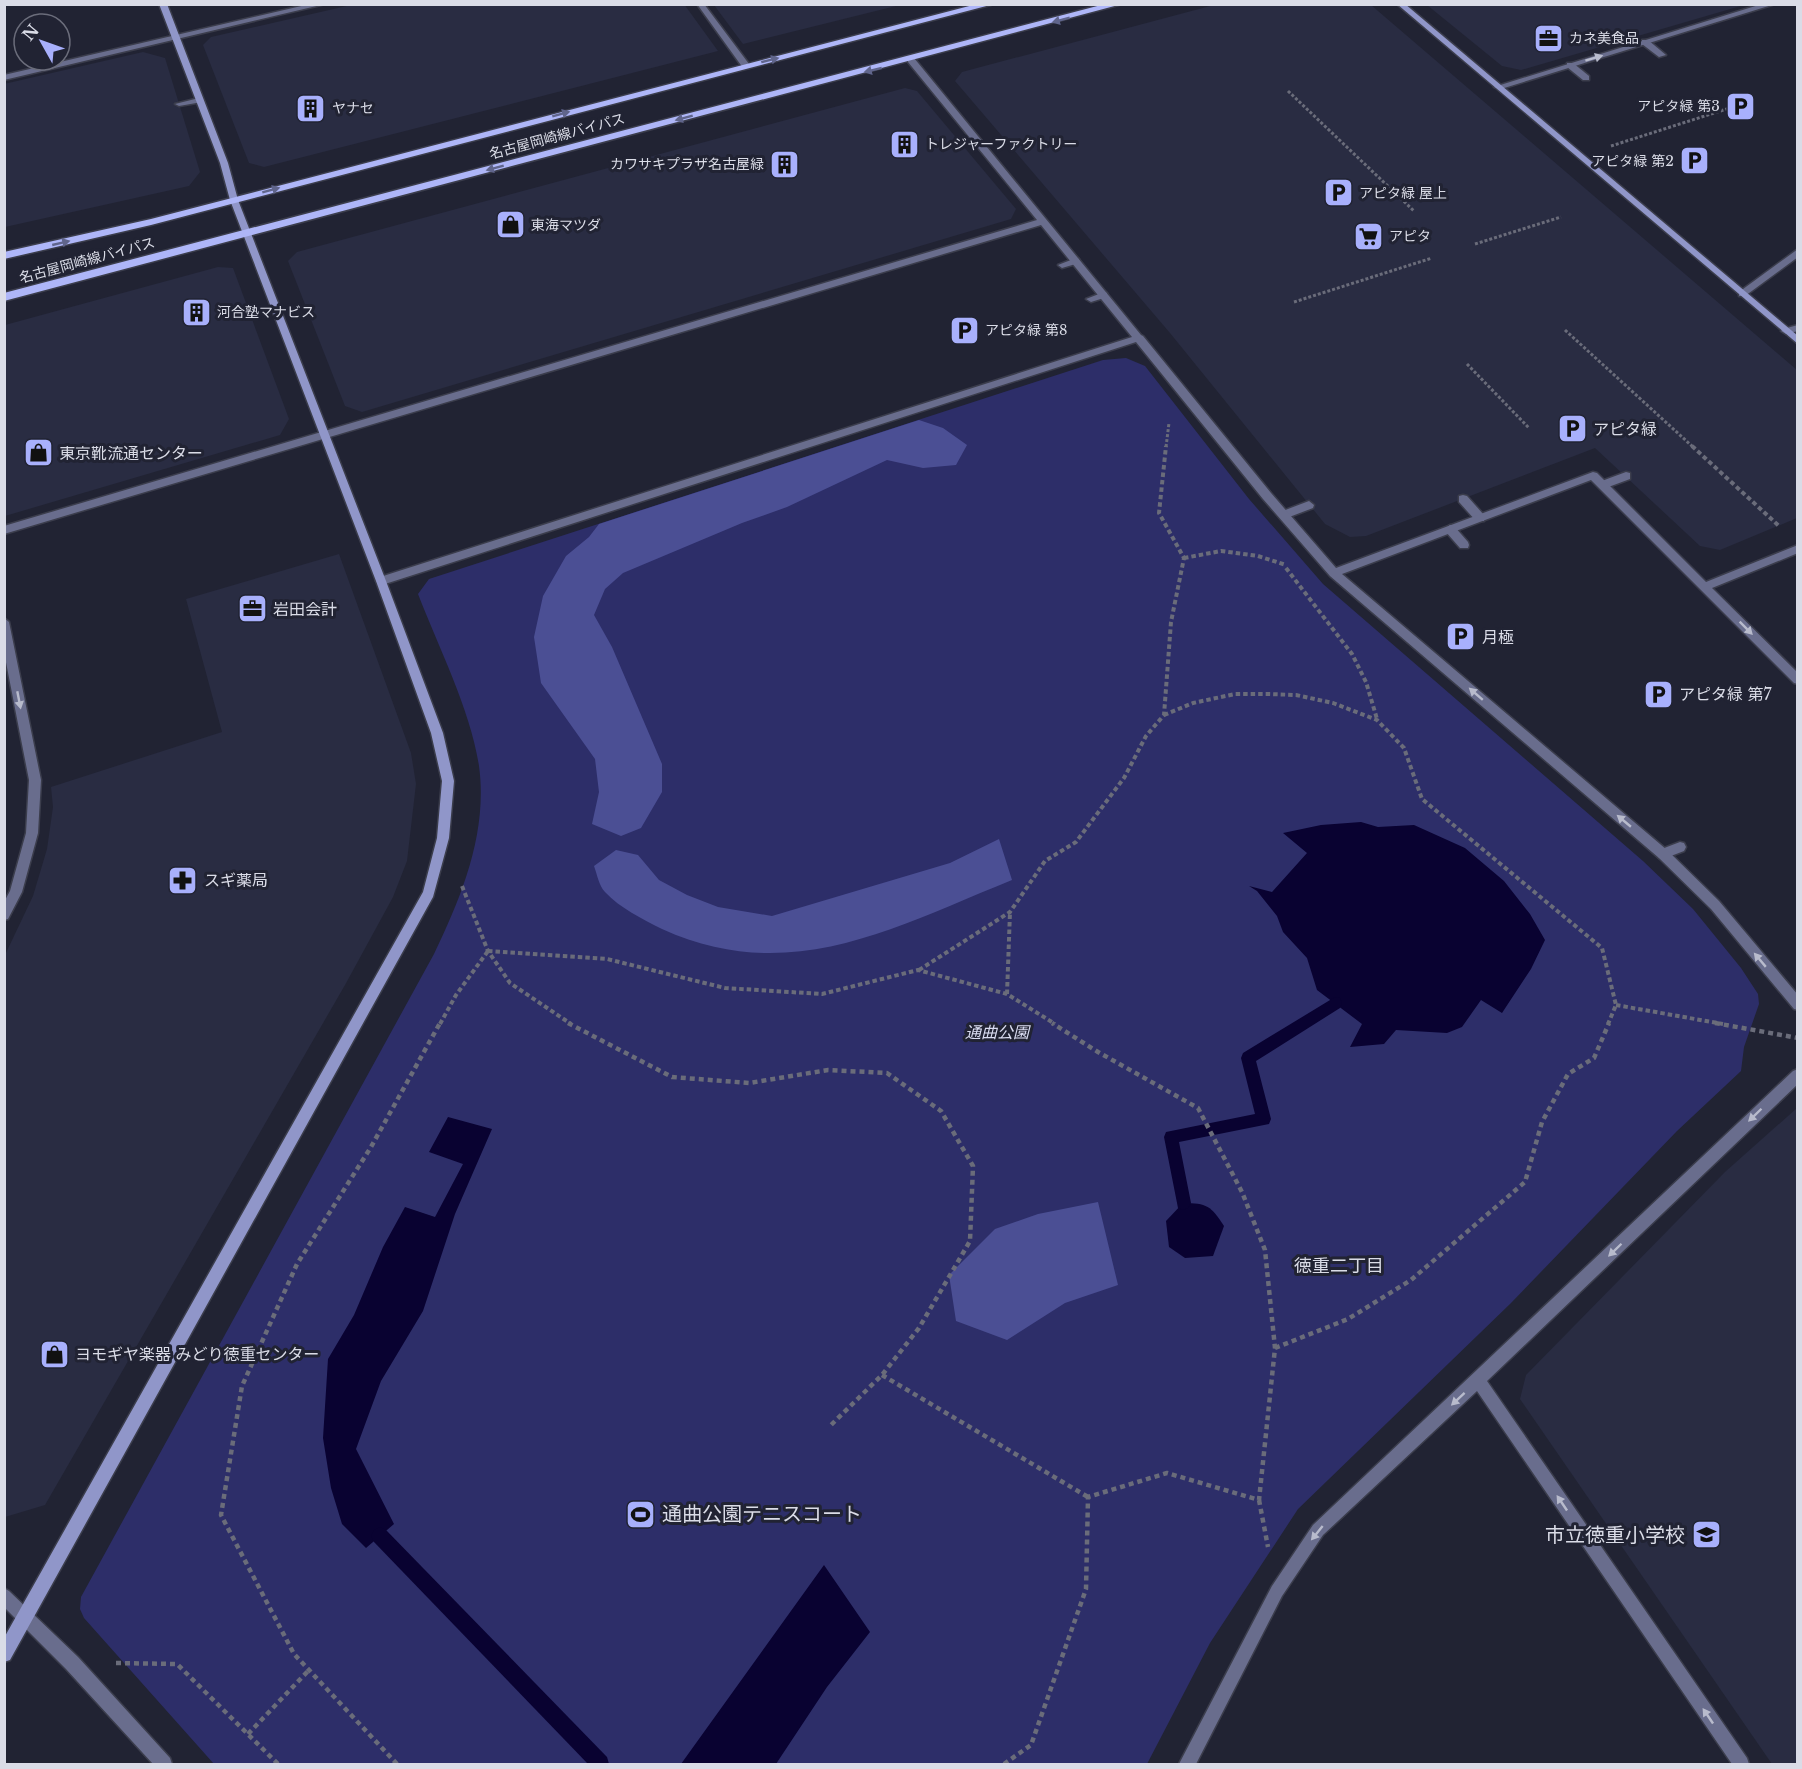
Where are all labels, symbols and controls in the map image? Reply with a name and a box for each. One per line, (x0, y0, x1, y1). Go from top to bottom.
north arrow (12, 12, 72, 72)
one-way arrow (1052, 15, 1071, 25)
text: N (18, 20, 43, 45)
office icon: カネ美食品 (1532, 22, 1564, 54)
place label: カネ美食品 (1569, 29, 1639, 47)
one-way arrow (1585, 53, 1603, 62)
one-way arrow (761, 55, 780, 65)
one-way arrow (864, 65, 882, 75)
parking icon: アピタ緑 第3 (1725, 90, 1757, 122)
building icon: ヤナセ (295, 92, 327, 124)
place label: アピタ緑 第3 (1637, 97, 1720, 115)
place label: ヤナセ (332, 99, 374, 117)
street label: 名古屋岡崎線バイパス (487, 109, 627, 163)
one-way arrow (552, 109, 570, 119)
one-way arrow (675, 114, 693, 124)
building icon: トレジャーファクトリー (888, 128, 920, 160)
place label: トレジャーファクトリー (925, 135, 1077, 153)
parking icon: アピタ緑 第2 (1679, 145, 1711, 177)
building icon: カワサキプラザ名古屋緑 (769, 148, 801, 180)
place label: アピタ緑 第2 (1591, 152, 1674, 170)
place label: カワサキプラザ名古屋緑 (610, 155, 764, 173)
one-way arrow (486, 163, 505, 173)
parking icon: アピタ緑 屋上 (1322, 177, 1354, 209)
place label: アピタ緑 屋上 (1359, 184, 1447, 202)
one-way arrow (262, 185, 280, 194)
shop icon: 東海マツダ (494, 209, 526, 241)
place label: 東海マツダ (531, 216, 601, 234)
supermarket icon: アピタ (1352, 220, 1384, 252)
place label: アピタ (1389, 227, 1431, 245)
street label: 名古屋岡崎線バイパス (17, 233, 157, 287)
one-way arrow (52, 237, 71, 247)
building icon: 河合塾マナビス (180, 296, 212, 328)
place label: 河合塾マナビス (217, 303, 315, 321)
parking icon: アピタ緑 第8 (948, 314, 980, 346)
place label: アピタ緑 第8 (985, 321, 1068, 339)
parking icon: アピタ緑 (1556, 413, 1588, 445)
place label: アピタ緑 (1593, 419, 1657, 439)
shop icon: 東京靴流通センター (22, 437, 54, 469)
place label: 東京靴流通センター (59, 443, 203, 463)
office icon: 岩田会計 (236, 593, 268, 625)
place label: 岩田会計 (273, 599, 337, 619)
parking icon: 月極 (1445, 621, 1477, 653)
one-way arrow (1738, 621, 1752, 635)
place label: 月極 (1482, 627, 1514, 647)
parking icon: アピタ緑 第7 (1642, 678, 1674, 710)
place label: アピタ緑 第7 (1679, 684, 1773, 704)
one-way arrow (1468, 688, 1484, 701)
one-way arrow (15, 691, 24, 710)
one-way arrow (1616, 814, 1632, 827)
pharmacy icon: スギ薬局 (167, 864, 199, 896)
place label: スギ薬局 (204, 870, 268, 890)
one-way arrow (1754, 952, 1767, 968)
park label: 通曲公園 (965, 1022, 1031, 1042)
one-way arrow (1748, 1108, 1763, 1122)
one-way arrow (1607, 1243, 1622, 1257)
district label: 徳重二丁目 (1294, 1255, 1384, 1277)
shop icon: ヨモギヤ楽器 みどり徳重センター (38, 1338, 70, 1370)
place label: ヨモギヤ楽器 みどり徳重センター (75, 1344, 320, 1364)
one-way arrow (1451, 1392, 1466, 1405)
one-way arrow (1556, 1496, 1568, 1512)
sports icon: 通曲公園テニスコート (625, 1498, 657, 1530)
place label: 通曲公園テニスコート (662, 1502, 862, 1526)
school or university icon: 市立徳重小学校 (1690, 1519, 1722, 1551)
place label: 市立徳重小学校 (1545, 1523, 1685, 1547)
one-way arrow (1310, 1525, 1323, 1541)
one-way arrow (1702, 1709, 1714, 1725)

